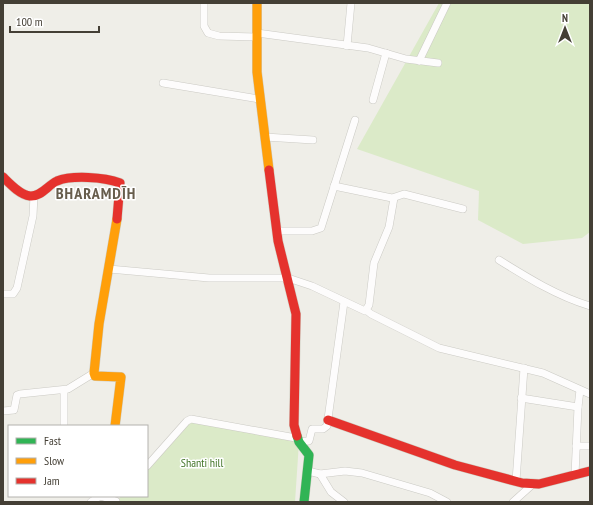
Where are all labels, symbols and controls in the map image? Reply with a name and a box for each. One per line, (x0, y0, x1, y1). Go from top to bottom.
scale bar (10, 8, 99, 34)
north arrow (545, 8, 585, 48)
text: N (562, 11, 568, 25)
text: 100 m (16, 14, 43, 29)
district label: BHARAMDĪH (56, 183, 136, 203)
legend (8, 425, 148, 497)
text: Fast (44, 433, 62, 448)
text: Slow (44, 453, 65, 468)
park label: Shanti hill (181, 455, 223, 470)
text: Jam (43, 473, 60, 488)

